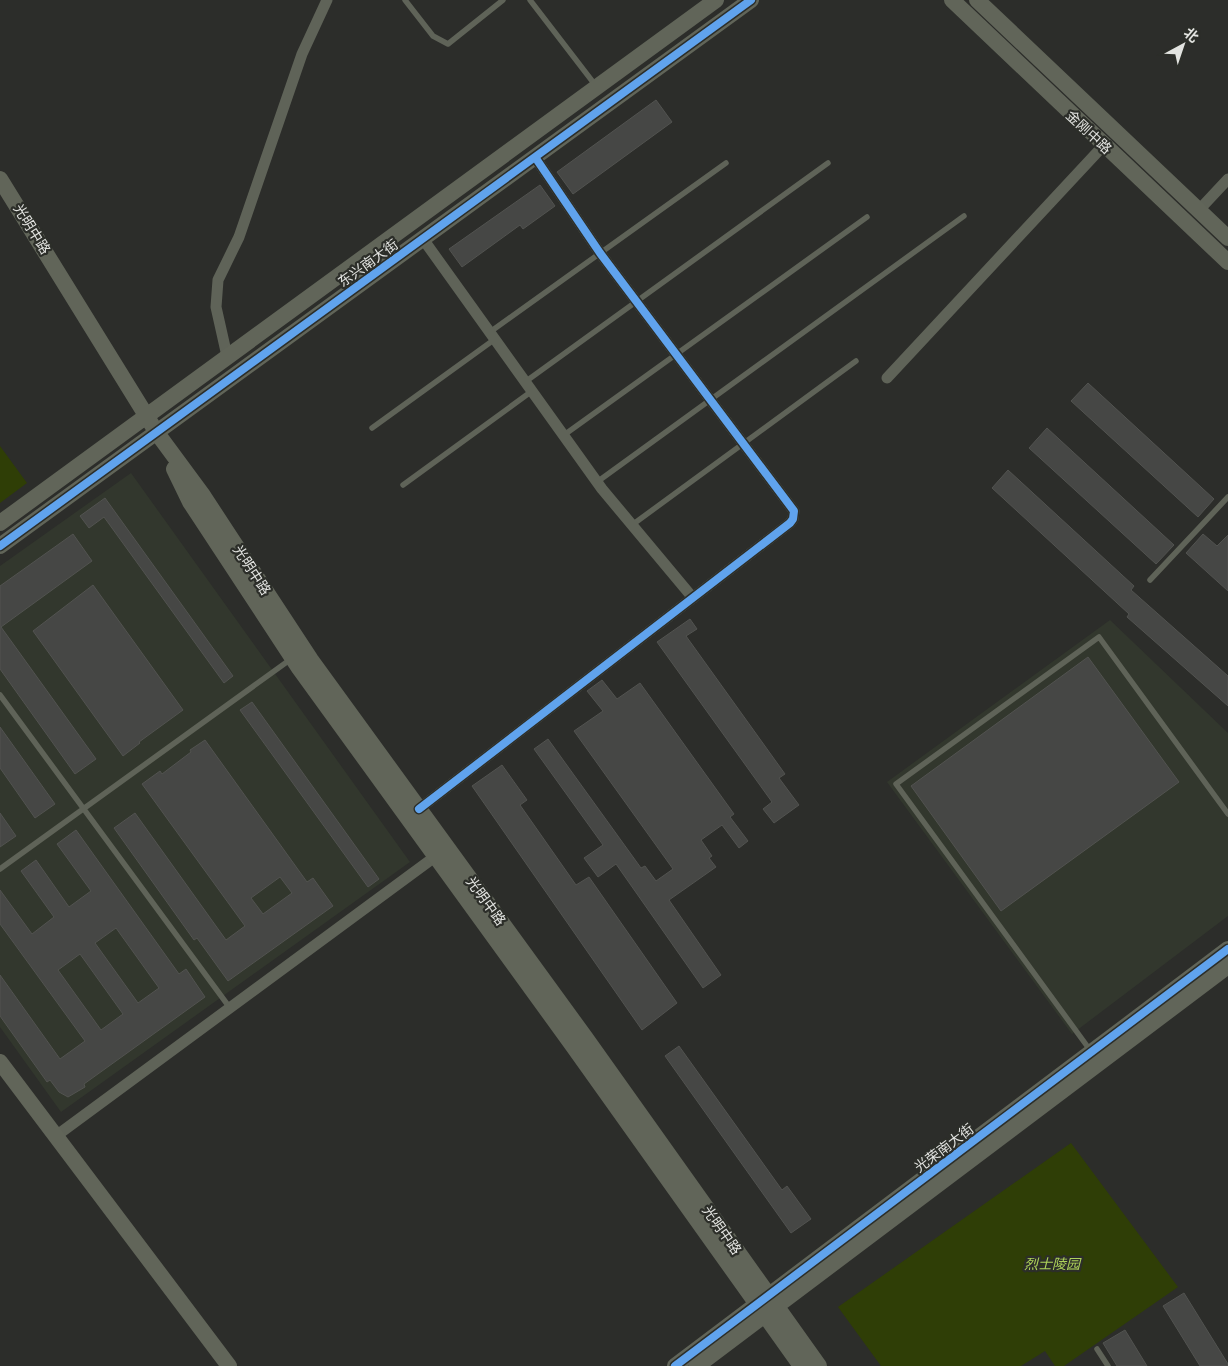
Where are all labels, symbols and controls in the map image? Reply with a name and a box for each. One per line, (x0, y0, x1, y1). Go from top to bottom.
north arrow (1158, 20, 1208, 70)
text: 北 (1180, 24, 1203, 46)
street label: 金刚中路 (1062, 106, 1116, 158)
street label: 光明中路 (10, 200, 54, 258)
street label: 东兴南大街 (334, 235, 402, 291)
street label: 光明中路 (229, 542, 275, 598)
street label: 光明中路 (462, 873, 510, 929)
street label: 光荣南大街 (911, 1120, 977, 1176)
street label: 光明中路 (699, 1202, 745, 1258)
park label: 烈士陵园 (1024, 1255, 1082, 1273)

